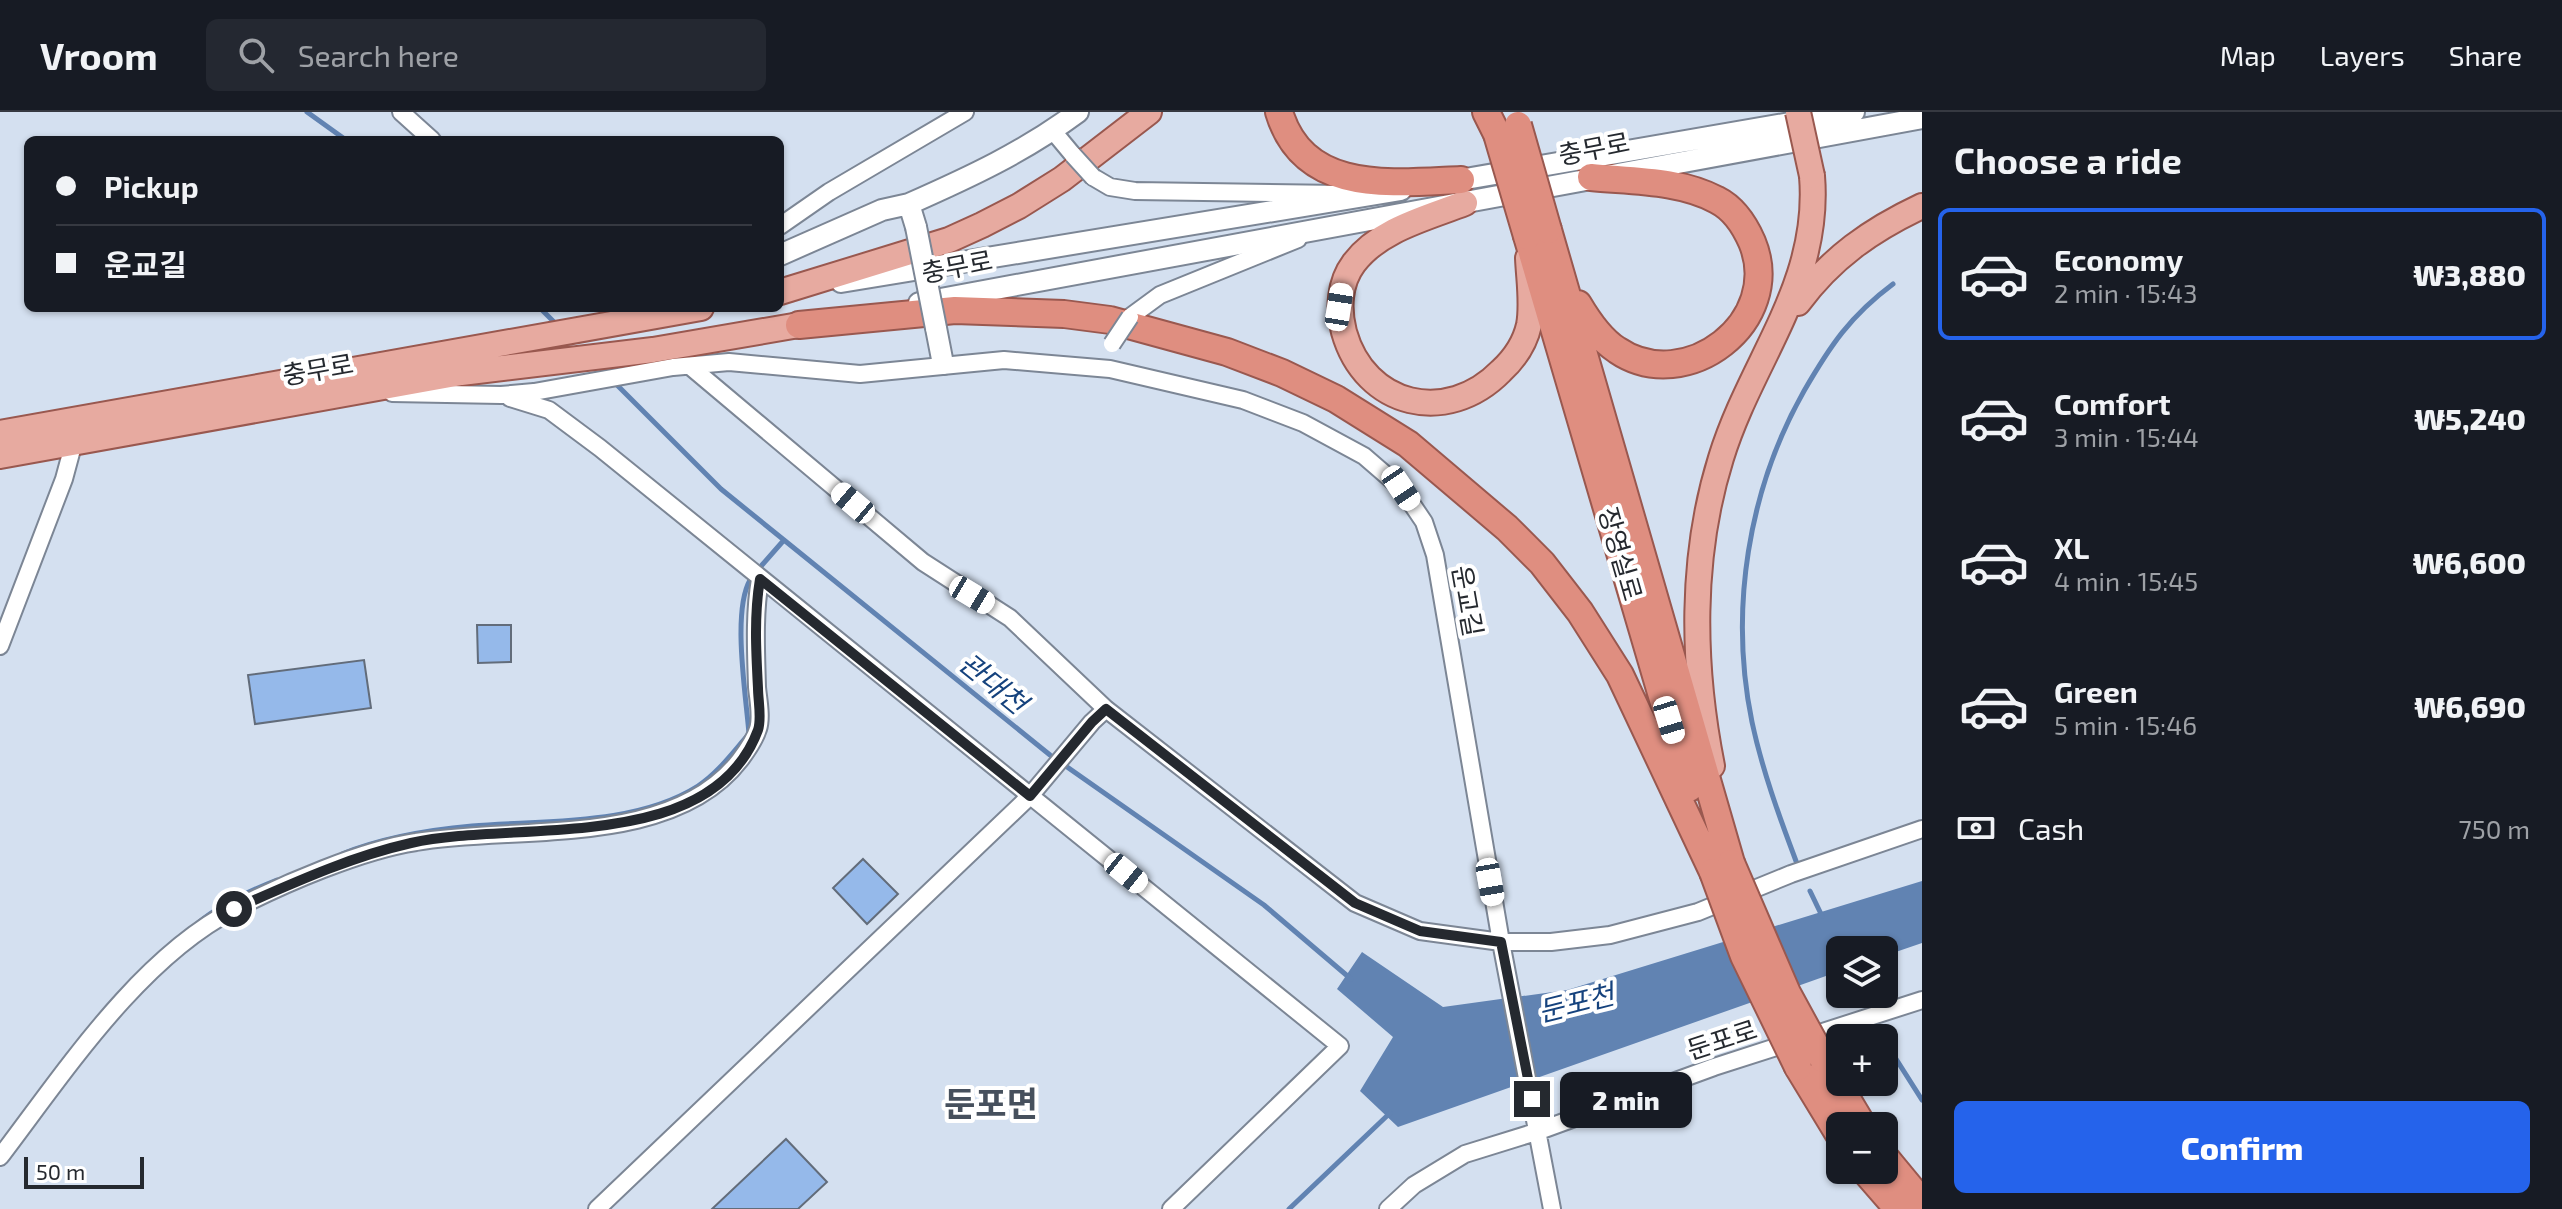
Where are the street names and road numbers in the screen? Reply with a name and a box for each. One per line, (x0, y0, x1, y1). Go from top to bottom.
street label: 충무로 (1556, 125, 1632, 170)
street label: 충무로 (919, 243, 995, 288)
street label: 충무로 (280, 347, 356, 390)
street label: 장영실로 (1593, 503, 1650, 604)
street label: 운교길 (1447, 563, 1490, 639)
street label: 둔포로 (1683, 1013, 1760, 1064)

